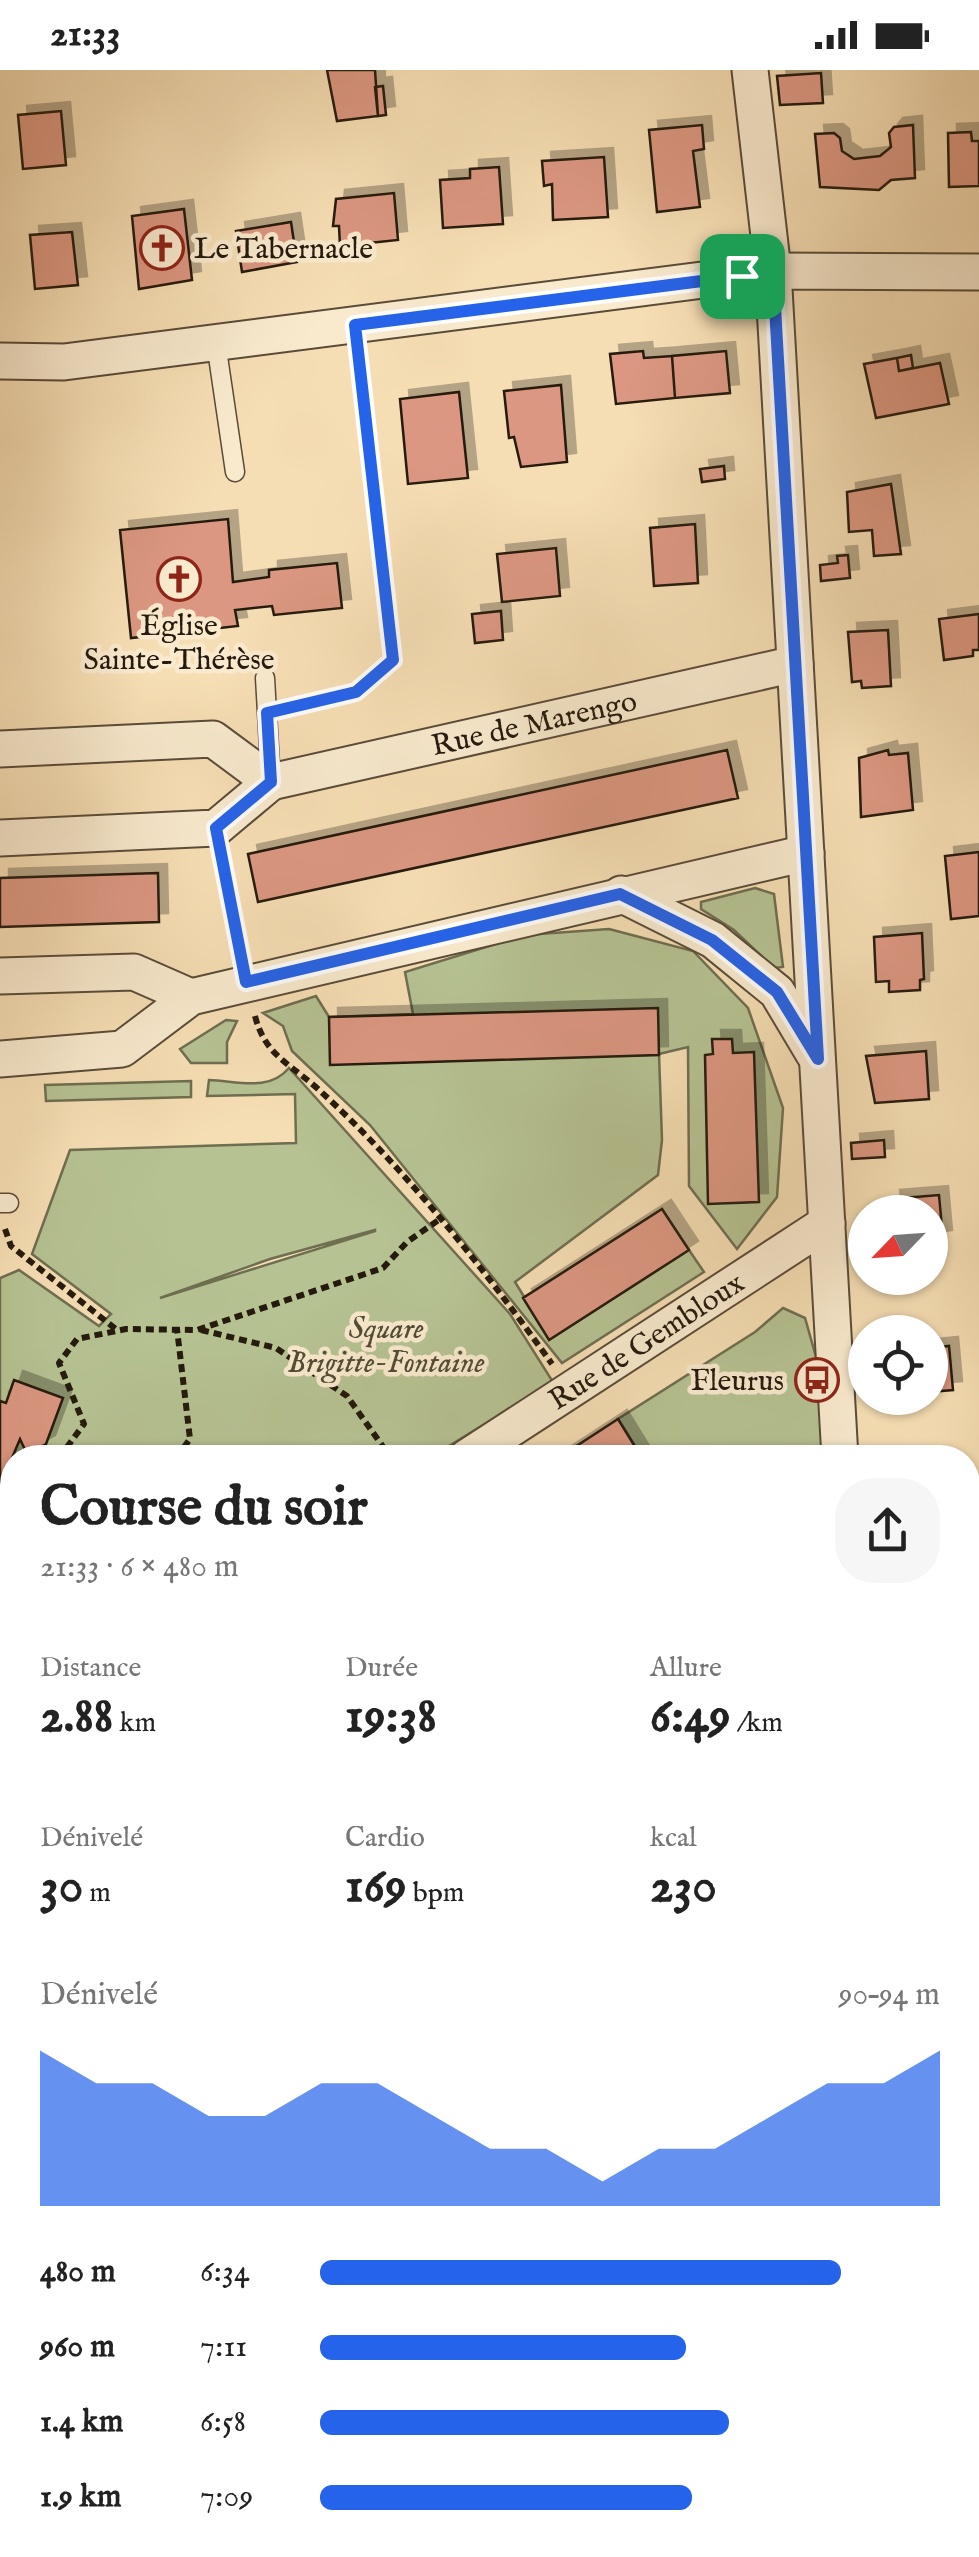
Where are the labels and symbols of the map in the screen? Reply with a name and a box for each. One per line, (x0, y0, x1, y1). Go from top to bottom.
church icon: Le Tabernacle (139, 225, 185, 271)
place label: Le Tabernacle (194, 231, 373, 269)
pin (700, 234, 785, 319)
church icon: Église Sainte-Thérèse (156, 556, 202, 602)
place label: Église Sainte-Thérèse (84, 607, 275, 680)
street label: Rue de Marengo (428, 683, 641, 766)
north arrow (848, 1195, 948, 1295)
street label: Rue de Gembloux (542, 1265, 753, 1420)
park label: Square Brigitte-Fontaine (288, 1311, 484, 1383)
bus stop icon: Fleurus (794, 1357, 840, 1403)
place label: Fleurus (690, 1363, 784, 1401)

